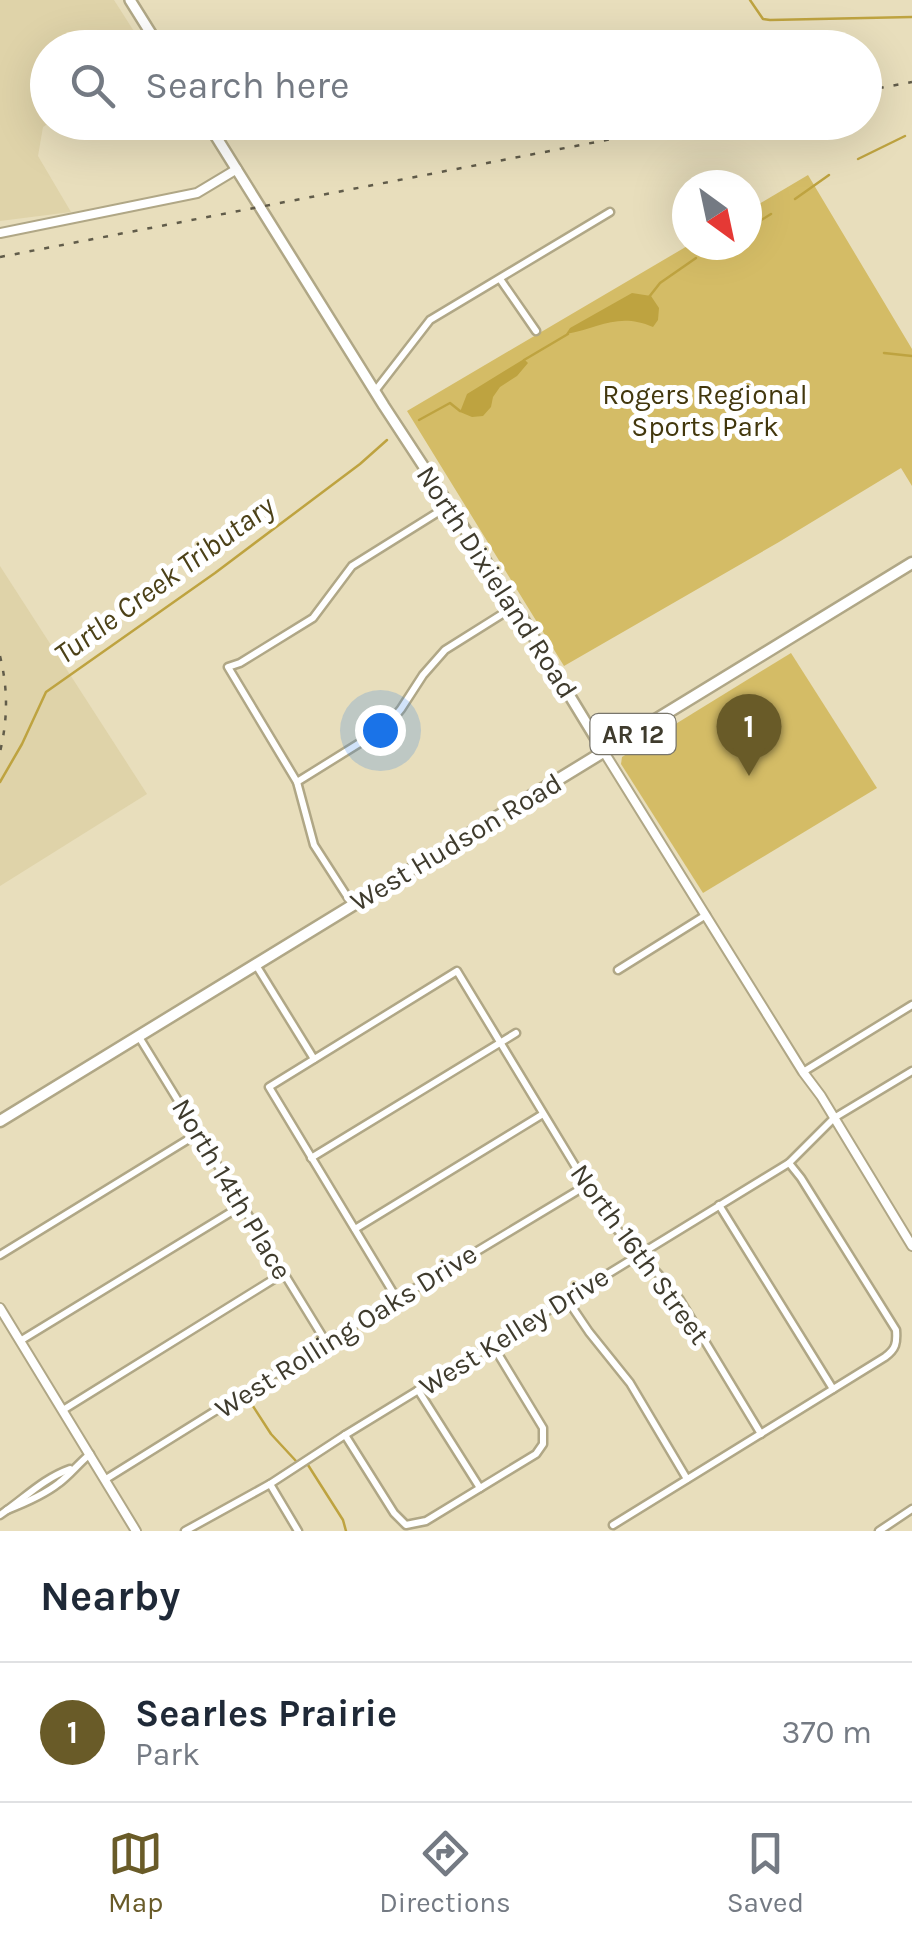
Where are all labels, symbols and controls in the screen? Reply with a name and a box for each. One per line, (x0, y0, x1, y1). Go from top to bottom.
search box (30, 30, 882, 140)
icon: search (65, 58, 120, 113)
text: Search here (145, 63, 349, 108)
north arrow (672, 170, 762, 260)
park label: Rogers Regional Sports Park (602, 378, 808, 443)
street label: North Dixieland Road (410, 460, 584, 704)
water label: Turtle Creek Tributary (47, 488, 282, 672)
pin: 1 (716, 694, 782, 776)
your location (355, 705, 406, 756)
road number: AR 12 (590, 714, 676, 754)
street label: West Hudson Road (344, 766, 568, 918)
street label: North 14th Place (165, 1093, 299, 1285)
street label: North 16th Street (564, 1157, 716, 1351)
street label: West Rolling Oaks Drive (209, 1237, 483, 1425)
street label: West Kelley Drive (413, 1260, 615, 1402)
text: Nearby (40, 1571, 180, 1621)
text: Searles Prairie (135, 1691, 397, 1736)
text: 1 (67, 1714, 78, 1751)
text: 370 m (782, 1714, 872, 1751)
text: Park (135, 1736, 200, 1773)
tab: Map (108, 1826, 163, 1919)
tab: Directions (379, 1826, 511, 1919)
tab: Saved (727, 1826, 804, 1919)

